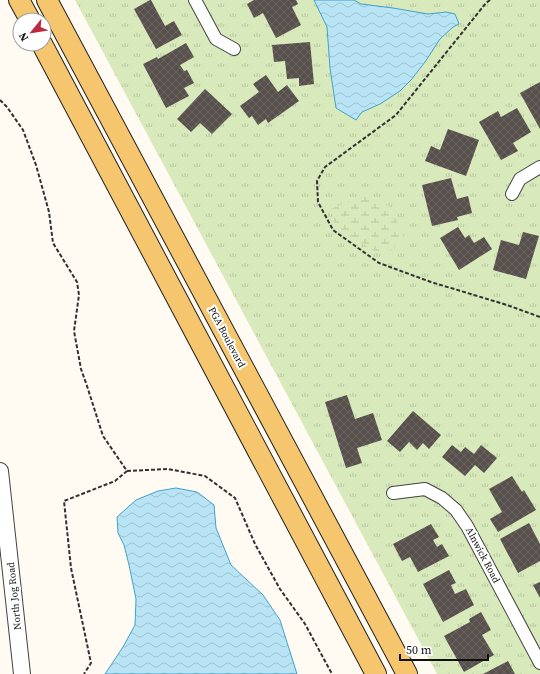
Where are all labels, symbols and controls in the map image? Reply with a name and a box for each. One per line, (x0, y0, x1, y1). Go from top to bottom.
north arrow (12, 12, 52, 52)
text: N (15, 30, 32, 44)
street label: PGA Boulevard (206, 304, 249, 370)
street label: Alnwick Road (463, 525, 503, 585)
street label: North Jog Road (4, 561, 24, 630)
scale bar (400, 636, 488, 662)
text: 50 m (406, 642, 432, 658)

